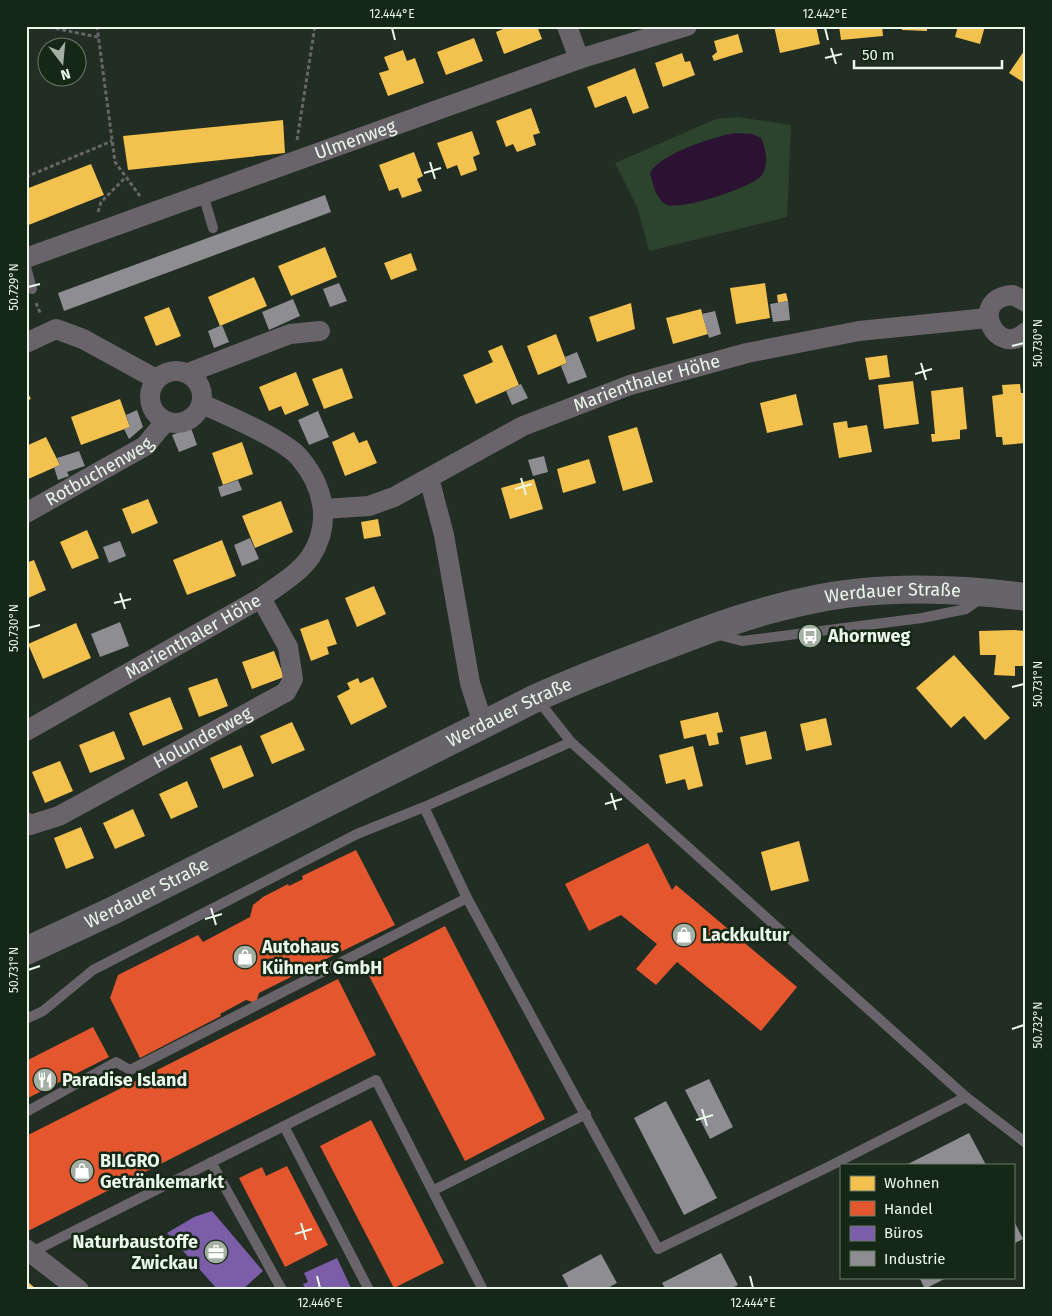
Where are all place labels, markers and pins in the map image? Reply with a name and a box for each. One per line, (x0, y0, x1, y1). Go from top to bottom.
bus stop icon: Ahornweg (797, 623, 823, 649)
place label: Ahornweg (827, 625, 911, 647)
shop icon: Lackkultur (671, 922, 697, 948)
place label: Lackkultur (702, 924, 790, 946)
place label: Autohaus Kühnert GmbH (261, 936, 382, 979)
shop icon: Autohaus Kühnert GmbH (232, 944, 258, 970)
restaurant icon: Paradise Island (32, 1067, 58, 1093)
place label: Paradise Island (62, 1069, 187, 1091)
place label: BILGRO Getränkemarkt (100, 1150, 225, 1193)
shop icon: BILGRO Getränkemarkt (69, 1158, 95, 1184)
place label: Naturbaustoffe Zwickau (73, 1231, 198, 1274)
office icon: Naturbaustoffe Zwickau (203, 1239, 229, 1265)

